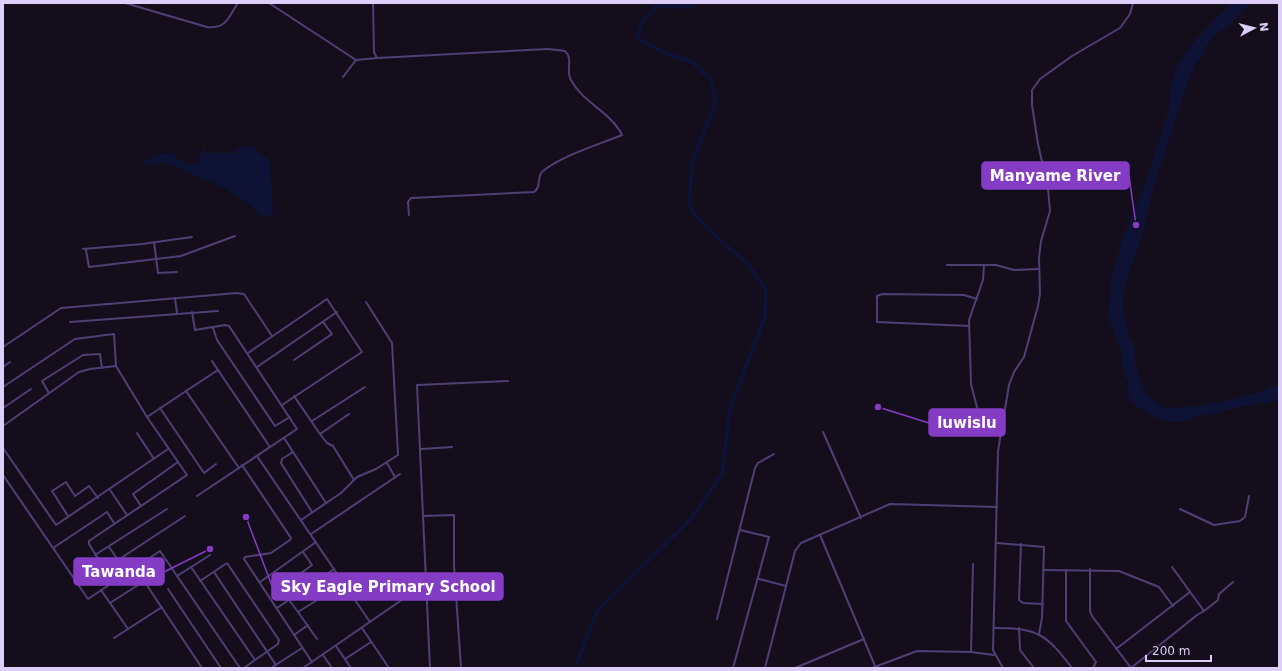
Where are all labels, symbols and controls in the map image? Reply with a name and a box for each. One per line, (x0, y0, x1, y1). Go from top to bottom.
north arrow (1234, 8, 1274, 48)
text: N (1256, 21, 1270, 32)
callout: Manyame River (982, 162, 1129, 189)
text: Manyame River (990, 167, 1121, 185)
callout: luwislu (929, 409, 1005, 436)
text: luwislu (937, 414, 997, 432)
callout: Tawanda (74, 558, 164, 585)
text: Tawanda (82, 563, 156, 581)
callout: Sky Eagle Primary School (272, 573, 503, 600)
text: Sky Eagle Primary School (280, 578, 496, 596)
scale bar (1146, 637, 1211, 663)
text: 200 m (1152, 644, 1190, 658)

